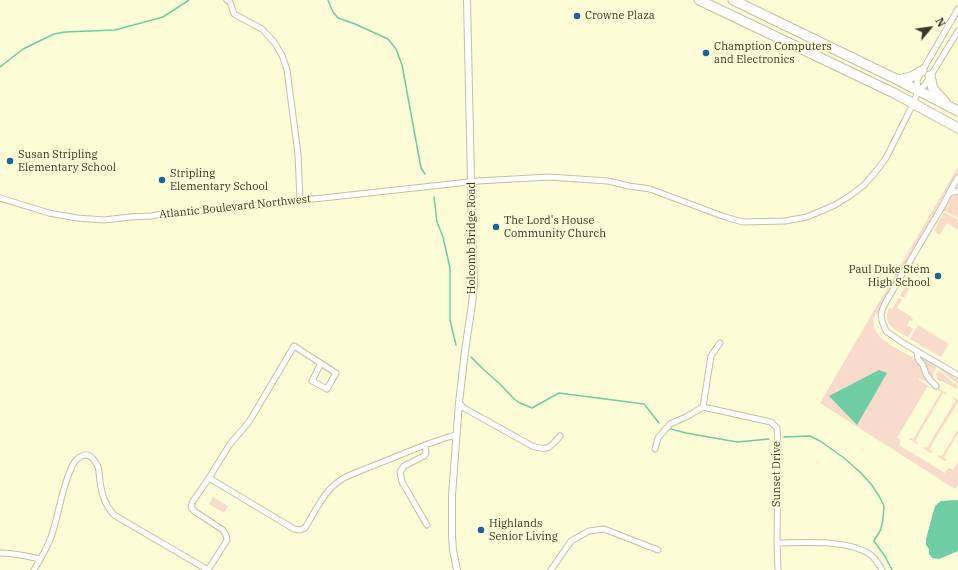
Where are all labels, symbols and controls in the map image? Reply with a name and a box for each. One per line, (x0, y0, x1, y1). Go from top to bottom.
north arrow (910, 8, 950, 48)
place label: Crowne Plaza (585, 9, 655, 23)
marker: Crowne Plaza (572, 11, 582, 21)
text: N (932, 15, 949, 29)
place label: Chamption Computers and Electronics (714, 40, 832, 66)
marker: Chamption Computers and Electronics (701, 48, 711, 58)
place label: Susan Stripling Elementary School (18, 148, 116, 174)
marker: Susan Stripling Elementary School (5, 156, 15, 166)
place label: Stripling Elementary School (170, 167, 268, 193)
marker: Stripling Elementary School (157, 175, 167, 185)
street label: Holcomb Bridge Road (465, 182, 479, 294)
street label: Atlantic Boulevard Northwest (158, 192, 312, 222)
place label: The Lord's House Community Church (504, 214, 606, 240)
marker: The Lord's House Community Church (491, 222, 501, 232)
place label: Paul Duke Stem High School (849, 263, 930, 289)
marker: Paul Duke Stem High School (933, 271, 943, 281)
street label: Sunset Drive (770, 441, 784, 507)
place label: Highlands Senior Living (489, 517, 558, 543)
marker: Highlands Senior Living (476, 525, 486, 535)

